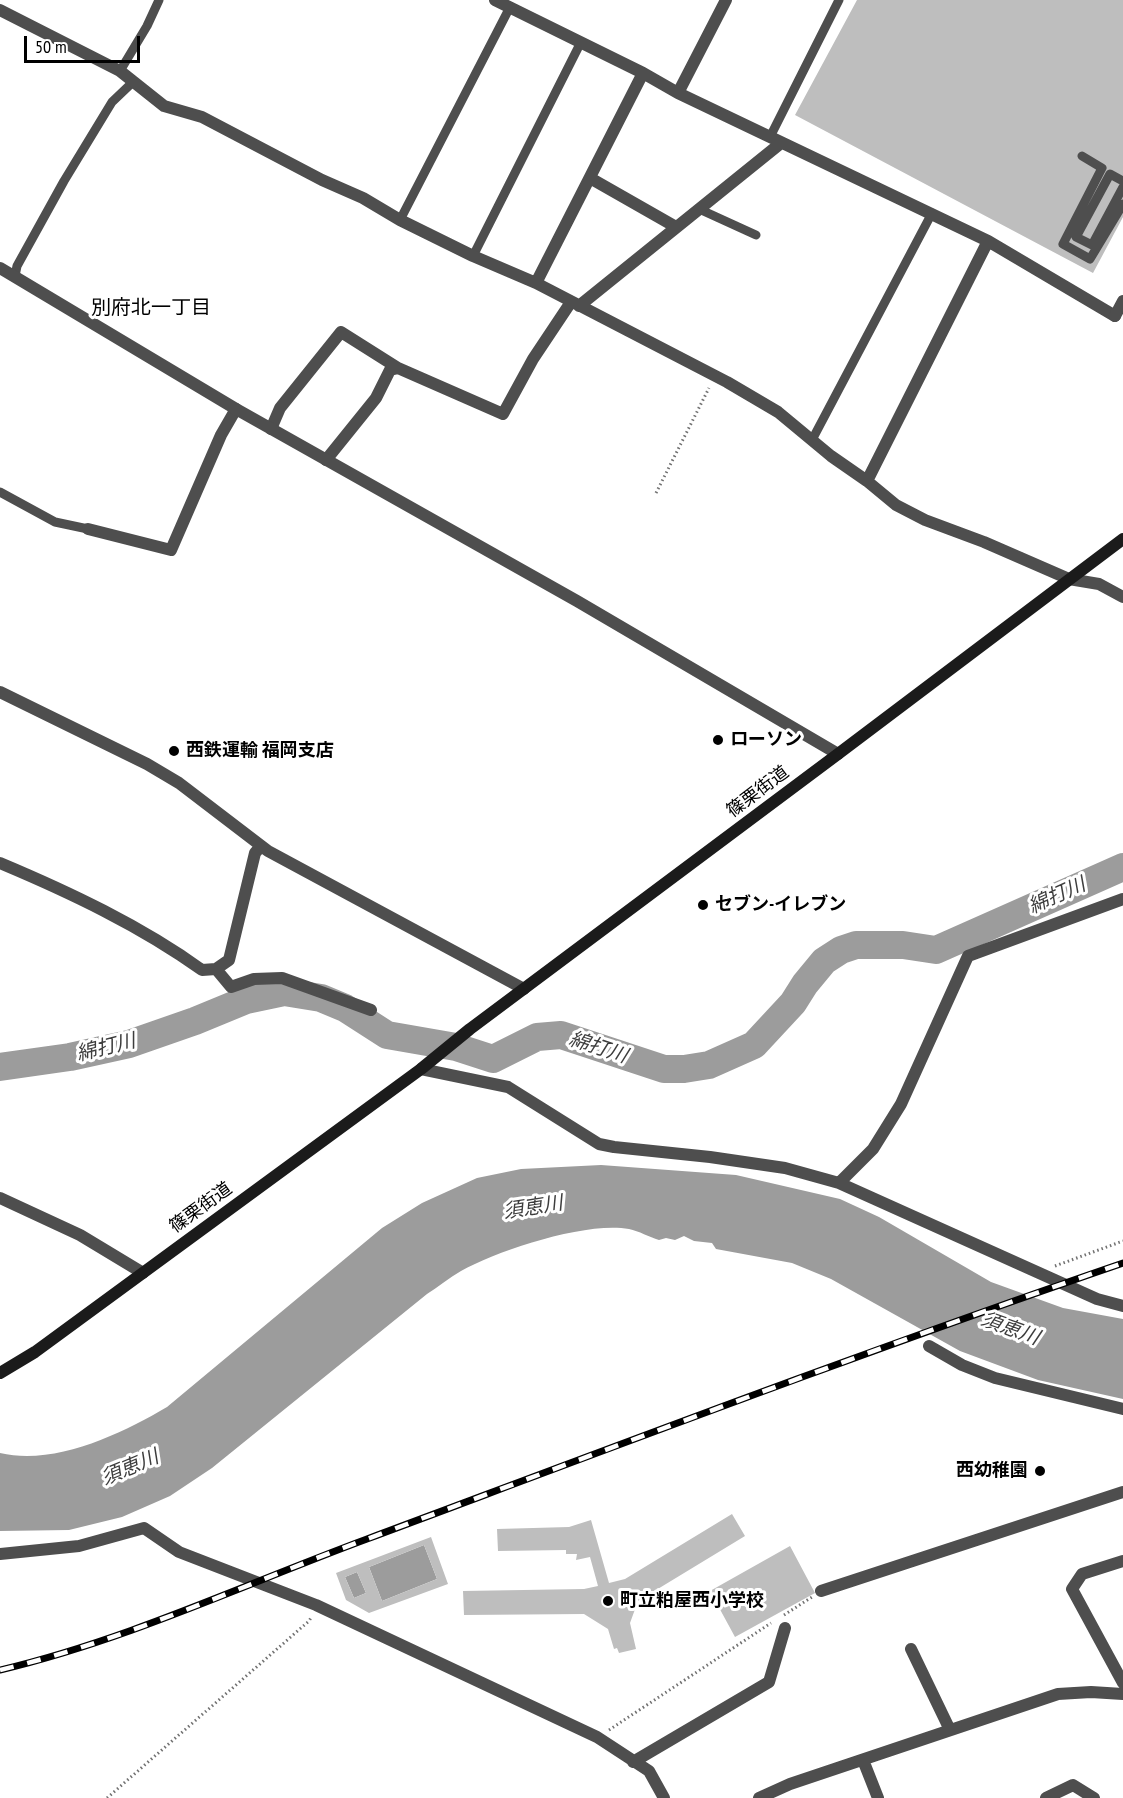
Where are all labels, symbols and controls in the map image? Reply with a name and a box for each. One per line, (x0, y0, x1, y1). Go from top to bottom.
scale bar (27, 24, 142, 62)
text: 50 m (35, 35, 67, 58)
district label: 別府北一丁目 (91, 296, 211, 320)
place label: ローソン (730, 729, 802, 751)
marker: ローソン (711, 733, 725, 747)
place label: 西鉄運輸 福岡支店 (186, 740, 334, 762)
marker: 西鉄運輸 福岡支店 (167, 744, 181, 758)
street label: 篠栗街道 (723, 762, 793, 822)
water label: 綿打川 (1025, 873, 1089, 919)
place label: セブン-イレブン (715, 894, 846, 916)
marker: セブン-イレブン (696, 898, 710, 912)
water label: 綿打川 (566, 1027, 630, 1069)
water label: 綿打川 (74, 1029, 138, 1067)
street label: 篠栗街道 (166, 1178, 236, 1238)
water label: 須恵川 (501, 1191, 565, 1225)
water label: 須恵川 (978, 1307, 1042, 1351)
water label: 須恵川 (98, 1445, 162, 1491)
place label: 西幼稚園 (956, 1460, 1028, 1482)
marker: 西幼稚園 (1033, 1464, 1047, 1478)
place label: 町立粕屋西小学校 (620, 1590, 764, 1612)
marker: 町立粕屋西小学校 (601, 1594, 615, 1608)

